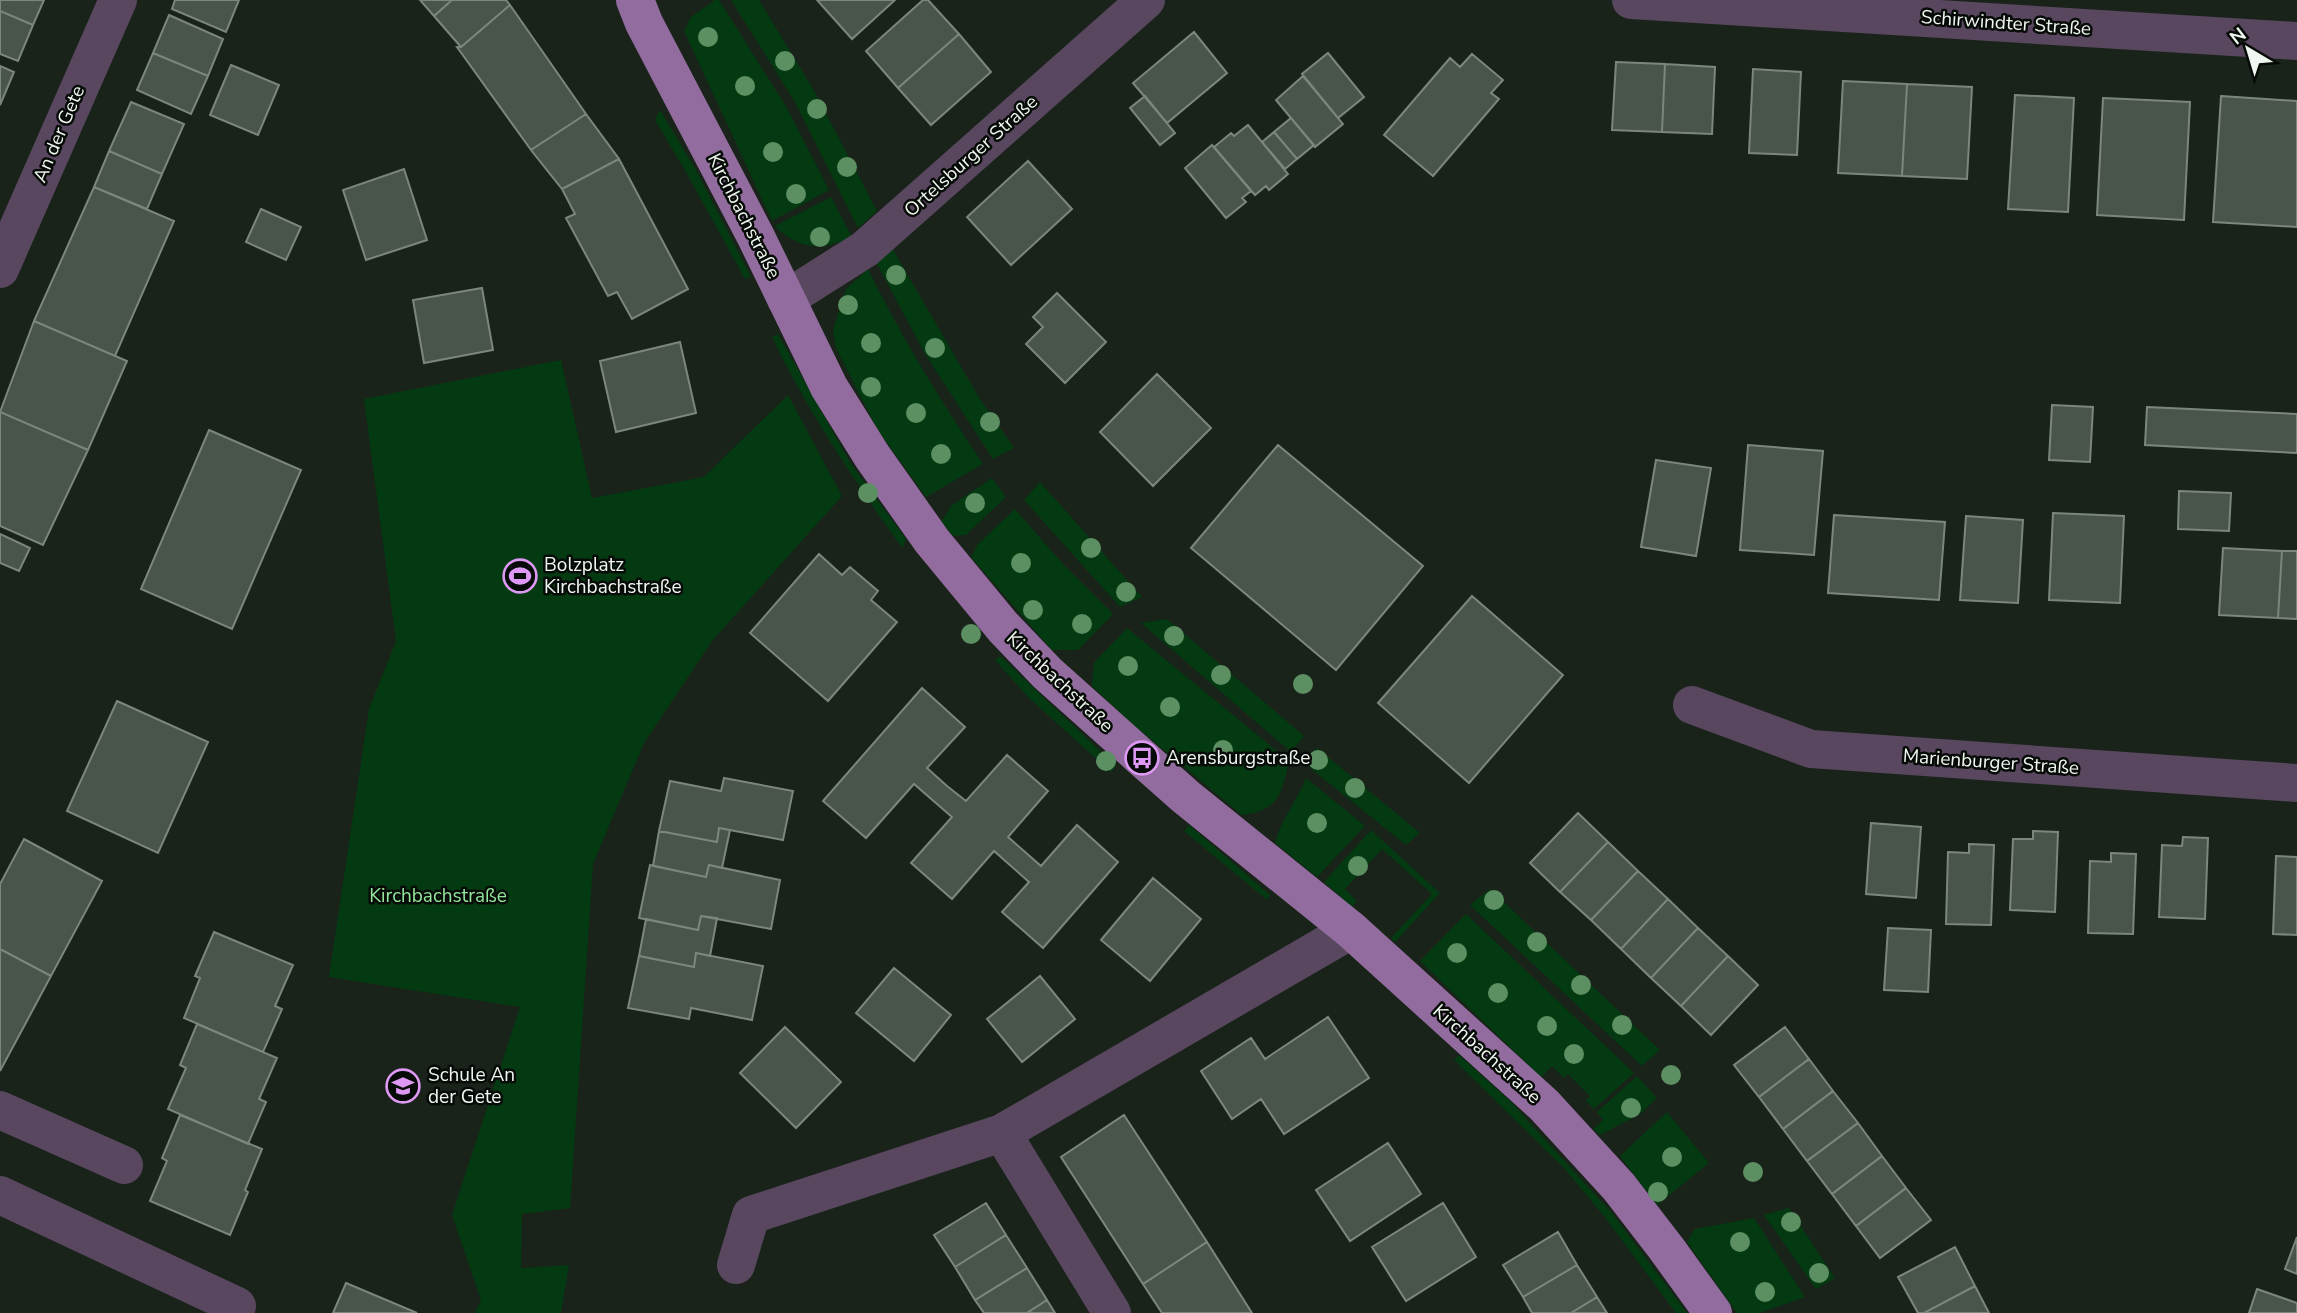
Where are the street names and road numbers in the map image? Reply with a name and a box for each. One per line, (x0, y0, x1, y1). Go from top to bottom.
street label: Schirwindter Straße (1920, 4, 2092, 42)
street label: An der Gete (27, 82, 91, 186)
street label: Ortelsburger Straße (899, 89, 1043, 223)
street label: Kirchbachstraße (701, 149, 787, 283)
street label: Kirchbachstraße (1001, 626, 1119, 738)
street label: Marienburger Straße (1902, 743, 2080, 781)
street label: Kirchbachstraße (1427, 998, 1547, 1110)

